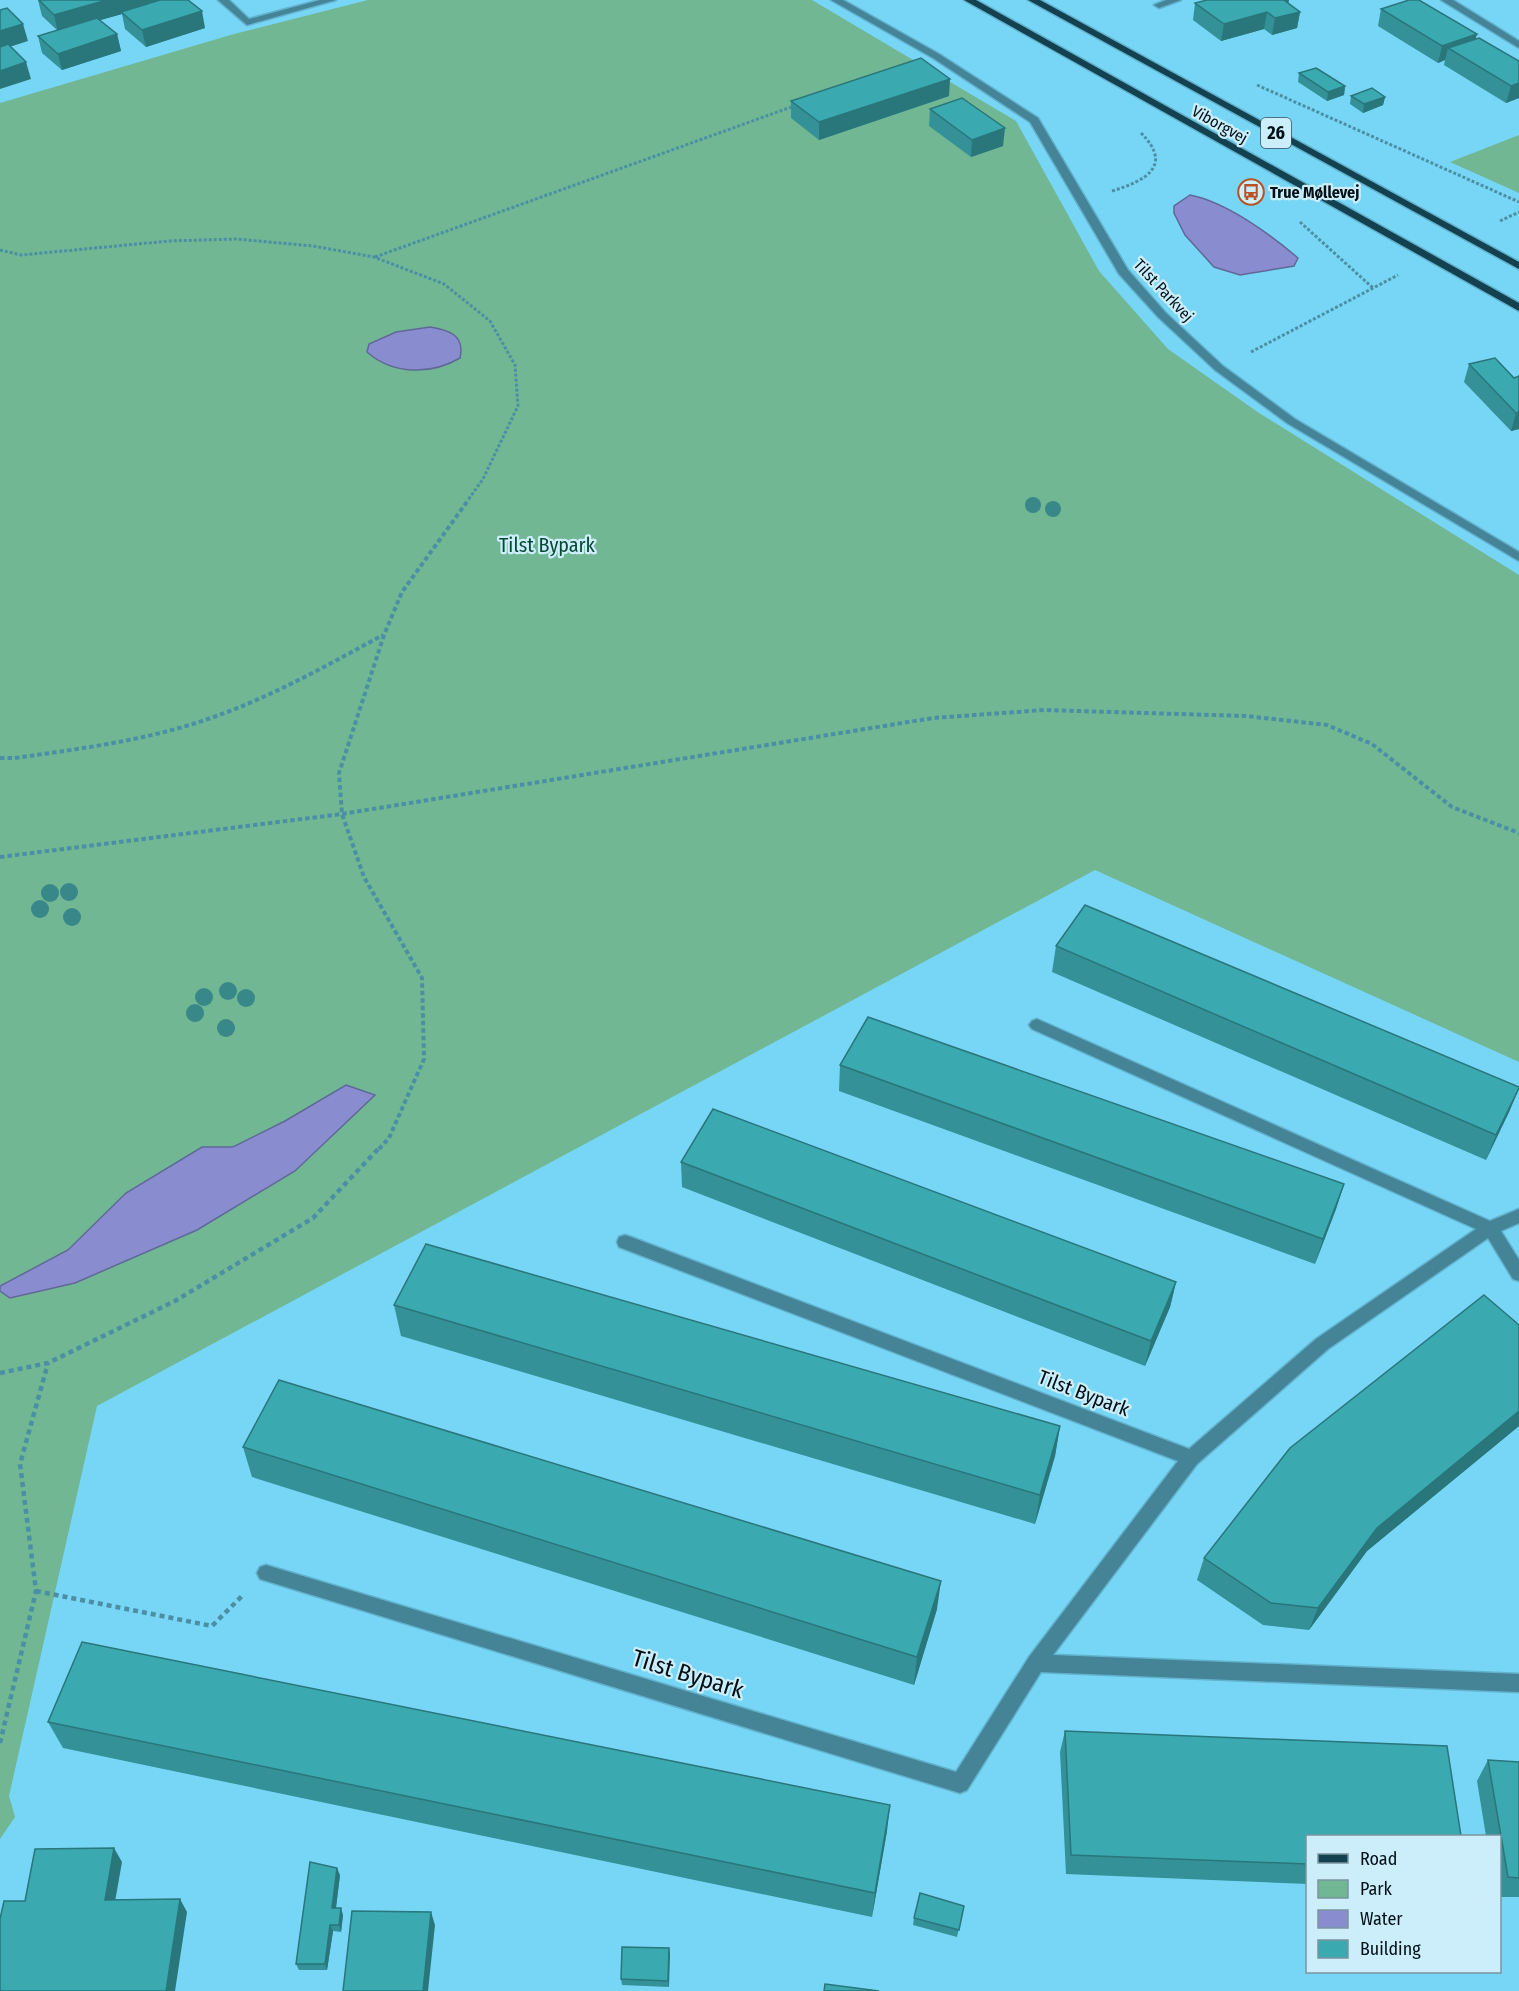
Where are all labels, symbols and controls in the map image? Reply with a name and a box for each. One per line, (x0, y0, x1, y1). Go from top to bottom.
street label: Viborgvej (1188, 101, 1251, 148)
road number: 26 (1261, 118, 1291, 148)
bus stop icon: True Møllevej (1236, 177, 1266, 207)
place label: True Møllevej (1270, 183, 1359, 202)
street label: Tilst Parkvej (1130, 255, 1197, 326)
park label: Tilst Bypark (499, 533, 596, 557)
street label: Tilst Bypark (1035, 1365, 1134, 1422)
street label: Tilst Bypark (629, 1644, 748, 1704)
legend (1306, 1835, 1501, 1973)
text: Road (1360, 1848, 1397, 1870)
text: Park (1360, 1878, 1393, 1900)
text: Water (1360, 1908, 1403, 1930)
text: Building (1360, 1938, 1421, 1960)

